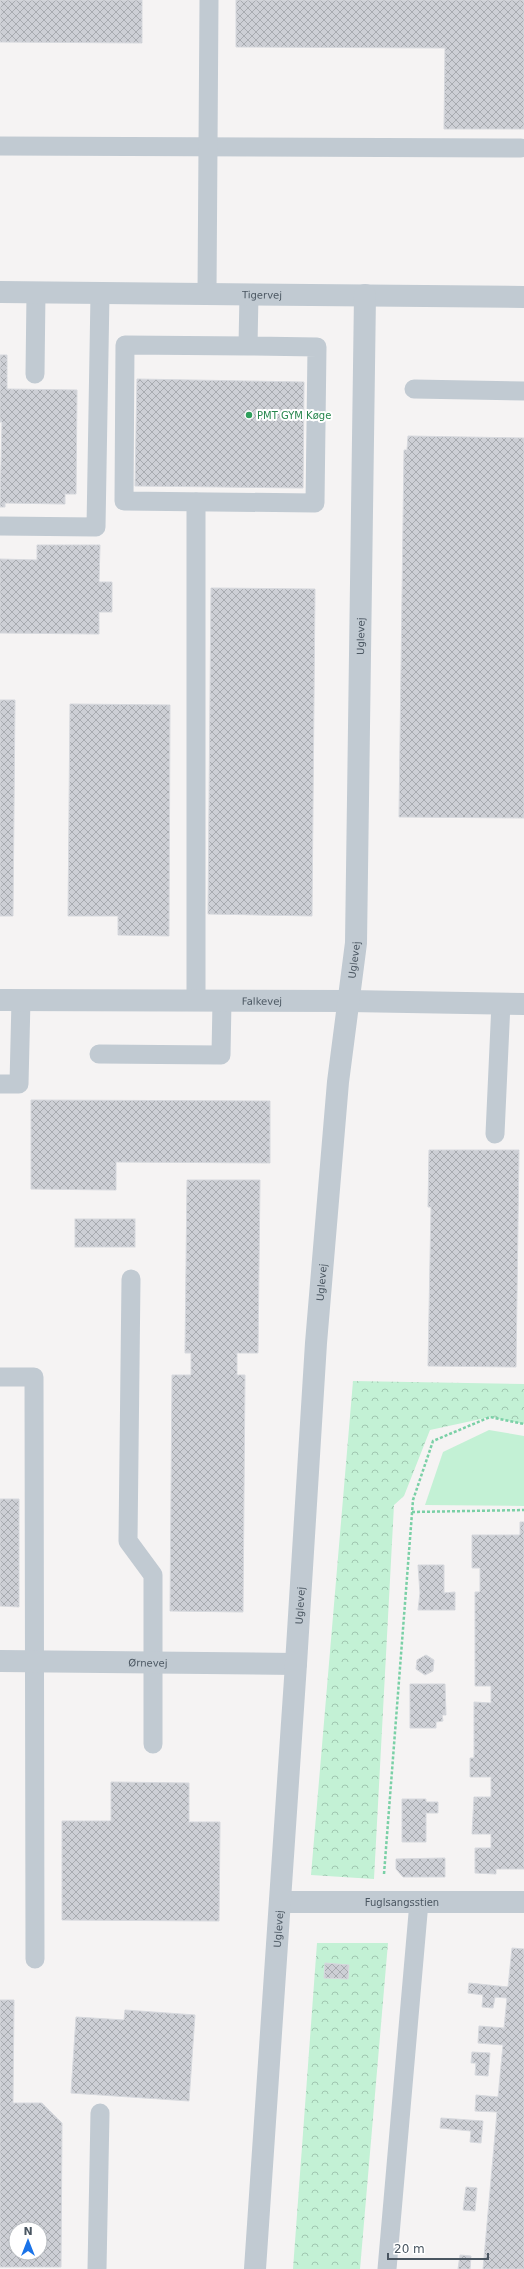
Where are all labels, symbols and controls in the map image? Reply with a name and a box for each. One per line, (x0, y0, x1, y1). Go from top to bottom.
street label: Tigervej (241, 289, 282, 301)
marker: PMT GYM Køge (244, 410, 254, 420)
place label: PMT GYM Køge (257, 410, 331, 421)
street label: Uglevej (355, 617, 367, 655)
street label: Uglevej (346, 941, 362, 979)
street label: Falkevej (242, 996, 282, 1007)
street label: Uglevej (315, 1263, 329, 1301)
street label: Uglevej (293, 1586, 307, 1625)
street label: Ørnevej (128, 1657, 168, 1669)
street label: Fuglsangsstien (365, 1897, 439, 1908)
street label: Uglevej (272, 1910, 285, 1948)
north arrow (8, 2221, 48, 2261)
text: N (23, 2225, 33, 2238)
scale bar (388, 2235, 488, 2261)
text: 20 m (394, 2242, 425, 2256)

